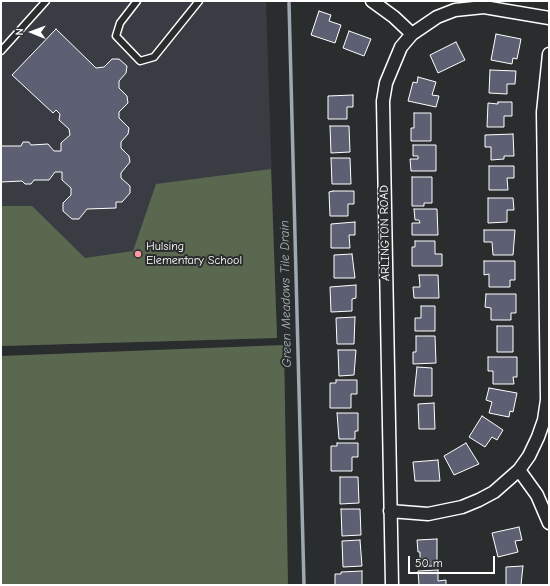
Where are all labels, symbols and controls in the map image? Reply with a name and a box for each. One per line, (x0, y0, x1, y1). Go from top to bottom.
north arrow (12, 12, 52, 52)
text: N (13, 28, 26, 35)
street label: ARLINGTON ROAD (377, 185, 393, 281)
water label: Green Meadows Tile Drain (277, 220, 295, 368)
place label: Hulsing Elementary School (146, 240, 242, 268)
marker: Hulsing Elementary School (133, 249, 143, 259)
scale bar (410, 548, 497, 574)
text: 50 m (415, 556, 443, 570)

